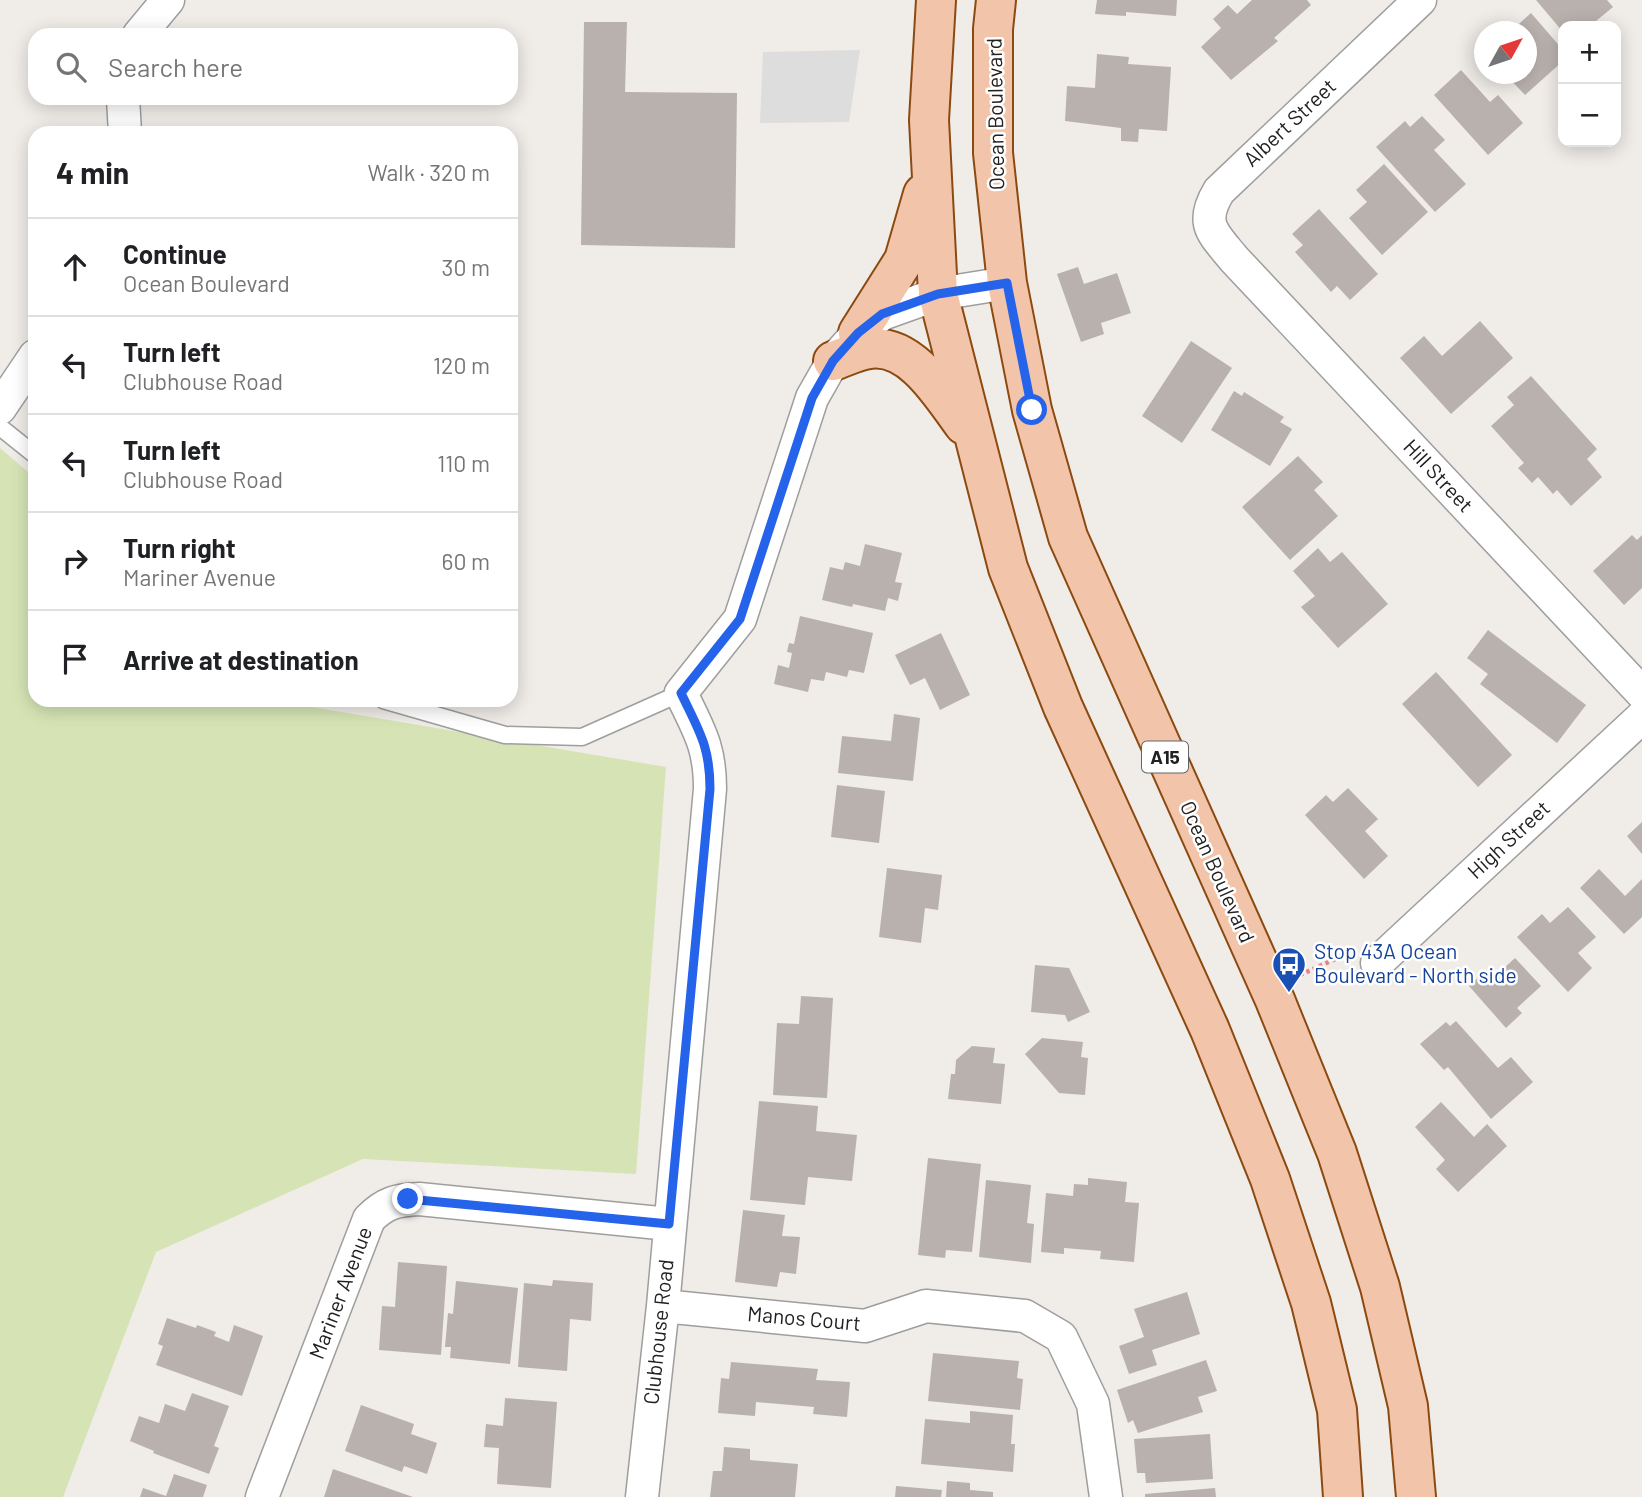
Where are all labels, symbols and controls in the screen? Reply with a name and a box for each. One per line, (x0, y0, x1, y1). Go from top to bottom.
north arrow (1474, 21, 1537, 84)
map controls (1558, 21, 1621, 147)
button: + (1558, 21, 1621, 84)
search box (28, 28, 518, 105)
street label: Ocean Boulevard (981, 38, 1008, 190)
icon: search (52, 48, 90, 86)
text: Search here (108, 51, 243, 82)
street label: Albert Street (1238, 73, 1340, 171)
button: − (1558, 84, 1621, 147)
text: 4 min (56, 154, 129, 190)
text: Walk · 320 m (368, 158, 490, 186)
text: Continue (123, 238, 227, 269)
icon: ahead (56, 248, 94, 286)
text: 30 m (442, 253, 490, 281)
text: Ocean Boulevard (123, 269, 290, 297)
text: Turn left (123, 336, 221, 367)
icon: left (56, 346, 94, 384)
text: 120 m (433, 351, 490, 379)
text: Clubhouse Road (123, 367, 283, 395)
route start (1016, 394, 1047, 425)
street label: Hill Street (1399, 433, 1479, 517)
text: Turn left (123, 434, 221, 465)
icon: left (56, 444, 94, 482)
text: 110 m (437, 449, 490, 477)
text: Clubhouse Road (123, 465, 283, 493)
text: Turn right (123, 532, 236, 563)
icon: right (56, 542, 94, 580)
text: 60 m (442, 547, 490, 575)
text: Mariner Avenue (123, 563, 276, 591)
icon: arrive (56, 640, 94, 678)
text: Arrive at destination (123, 644, 359, 675)
road number: A15 (1142, 742, 1188, 772)
street label: High Street (1462, 795, 1554, 883)
street label: Ocean Boulevard (1176, 797, 1261, 946)
place label: Stop 43A Ocean Boulevard - North side (1314, 938, 1517, 987)
bus stop icon: Stop 43A Ocean Boulevard - North side (1270, 945, 1308, 994)
route end (392, 1183, 423, 1214)
street label: Mariner Avenue (303, 1223, 376, 1362)
street label: Clubhouse Road (637, 1258, 678, 1406)
street label: Manos Court (746, 1300, 862, 1335)

